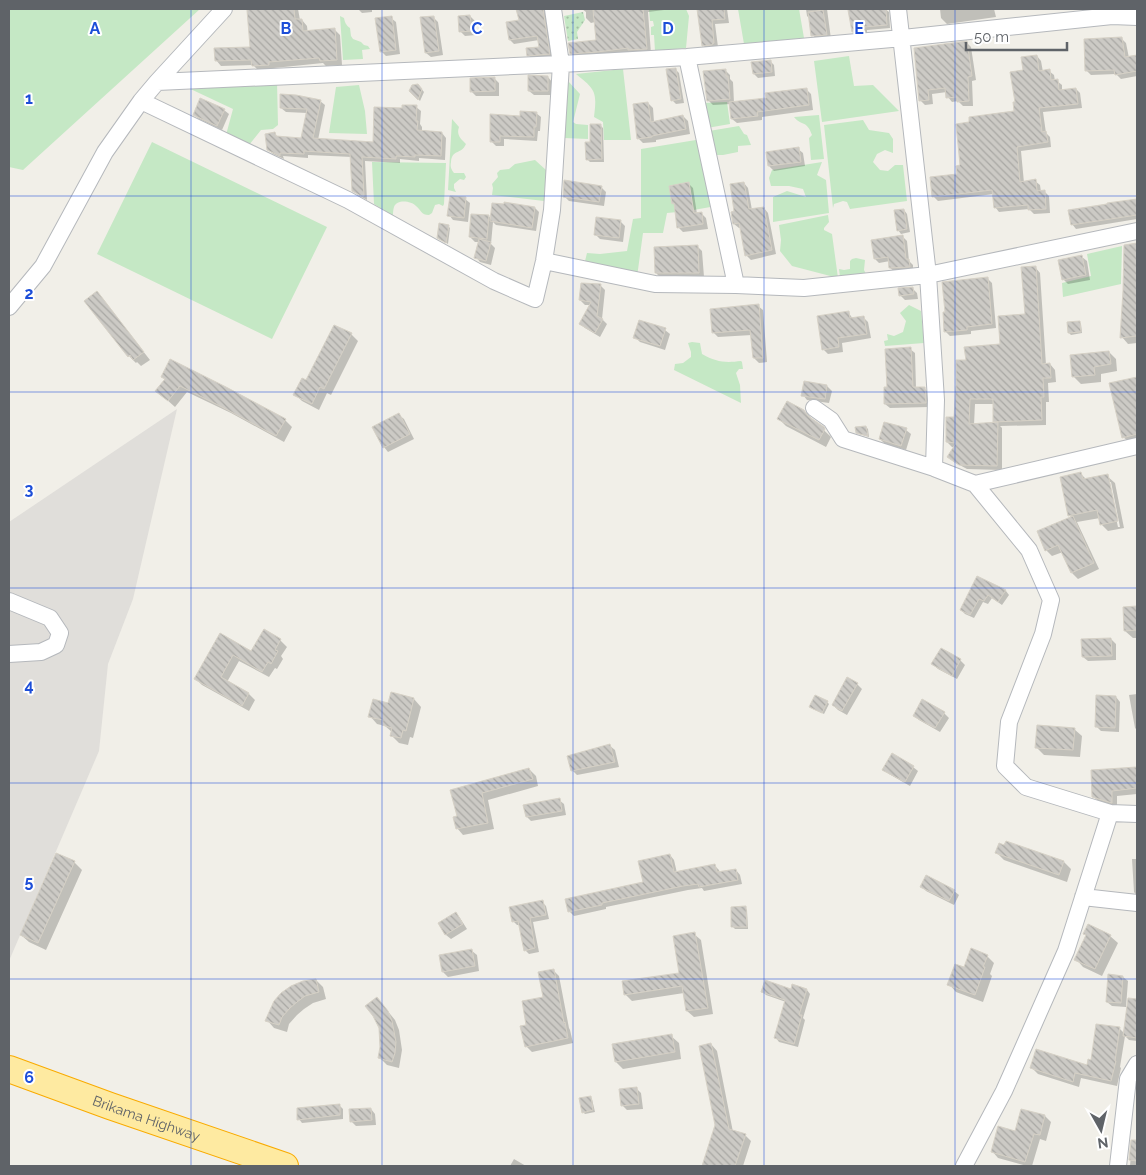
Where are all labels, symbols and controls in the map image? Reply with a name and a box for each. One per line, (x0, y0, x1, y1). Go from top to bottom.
text: A (90, 19, 101, 38)
text: B (281, 19, 292, 38)
text: C (472, 19, 483, 38)
text: D (662, 19, 674, 38)
text: E (854, 19, 864, 38)
scale bar (966, 20, 1067, 52)
text: 50 m (974, 28, 1009, 46)
text: 1 (25, 89, 33, 108)
text: 2 (24, 284, 34, 303)
text: 3 (25, 480, 34, 499)
text: 4 (24, 676, 34, 695)
text: 5 (25, 872, 34, 891)
text: 6 (24, 1068, 34, 1087)
street label: Brikama Highway (90, 1092, 203, 1144)
north arrow (1076, 1105, 1126, 1155)
text: N (1096, 1134, 1109, 1152)

